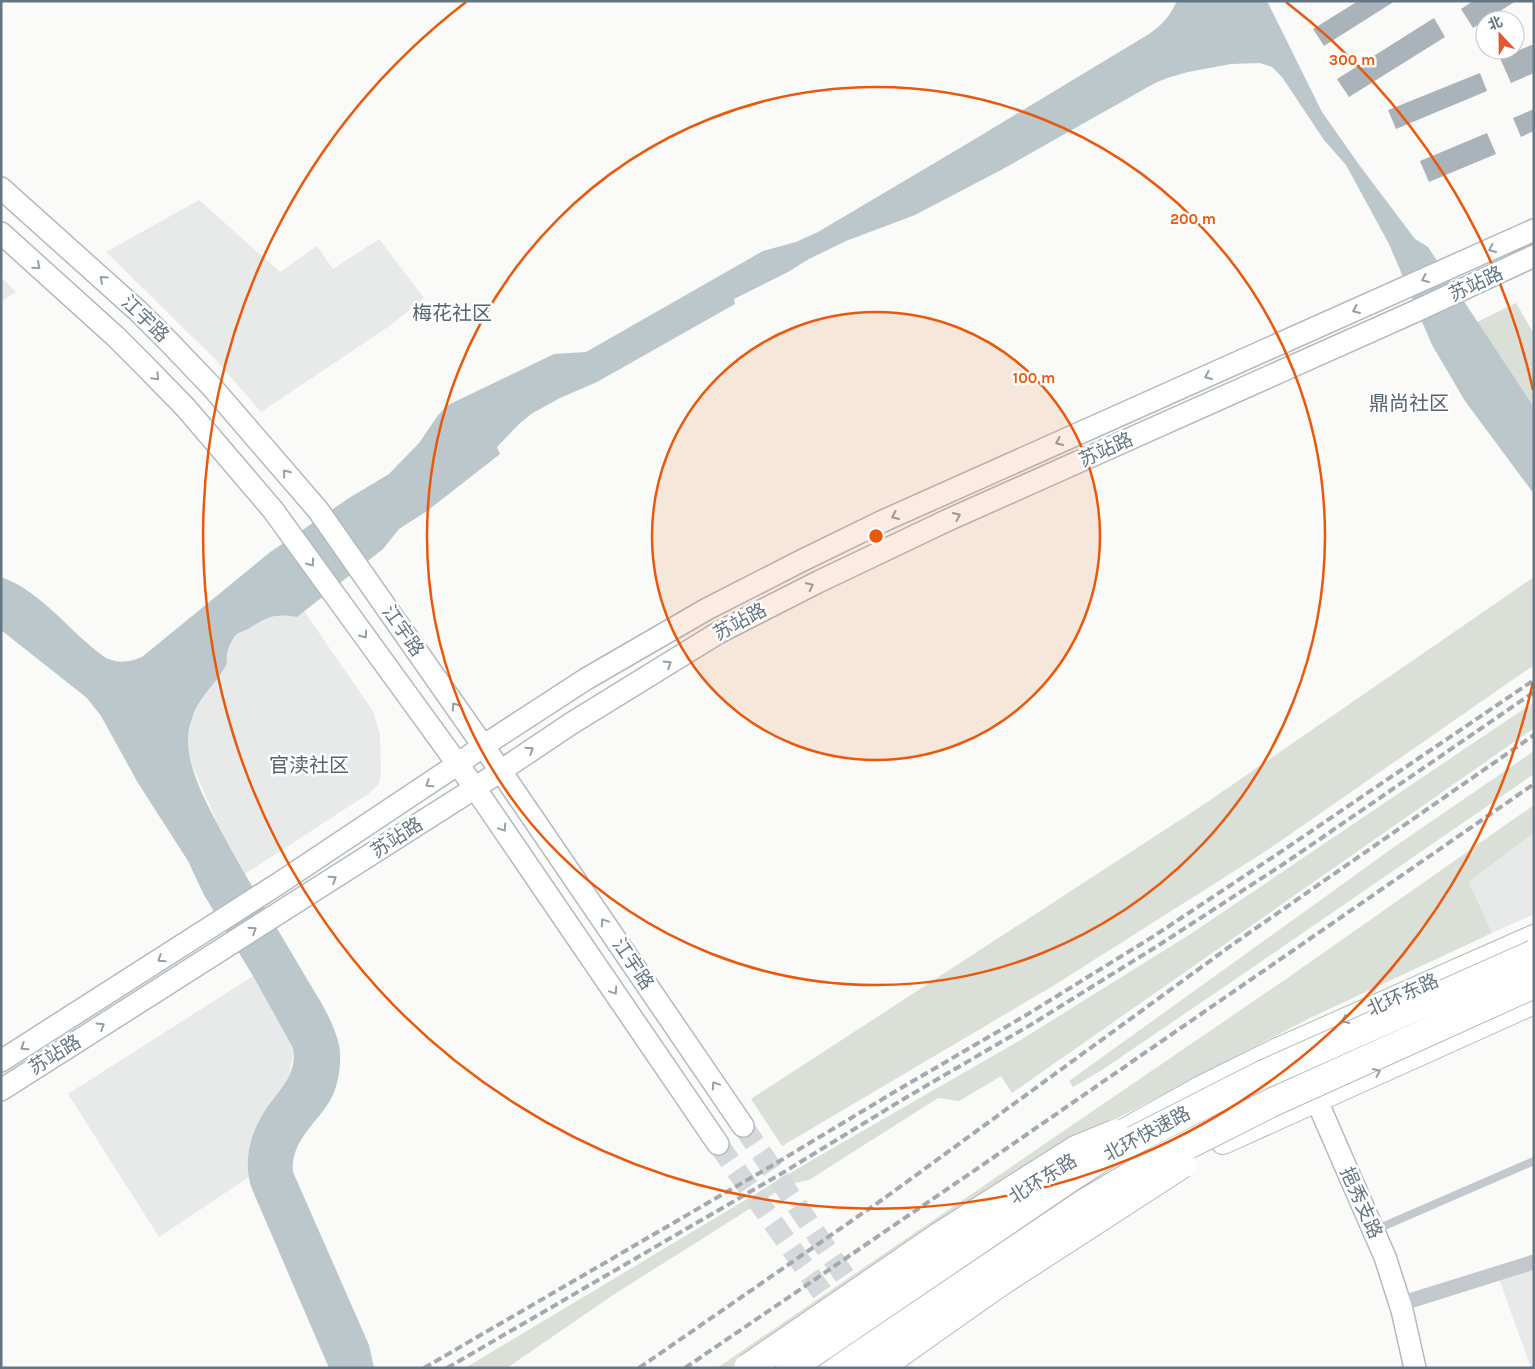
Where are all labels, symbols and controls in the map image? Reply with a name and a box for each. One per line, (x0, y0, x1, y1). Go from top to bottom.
north arrow (1475, 10, 1525, 60)
text: 北 (1486, 13, 1505, 34)
text: 300 m (1329, 51, 1375, 69)
text: 200 m (1170, 210, 1216, 228)
one-way arrow (1488, 243, 1497, 253)
one-way arrow (32, 260, 41, 269)
street label: 苏站路 (1446, 262, 1506, 306)
one-way arrow (1421, 273, 1430, 284)
one-way arrow (99, 276, 108, 285)
street label: 江宇路 (117, 291, 173, 347)
district label: 梅花社区 (412, 302, 492, 325)
one-way arrow (1352, 304, 1361, 315)
text: 100 m (1013, 369, 1055, 387)
one-way arrow (1204, 370, 1213, 381)
one-way arrow (150, 371, 159, 380)
district label: 鼎尚社区 (1369, 392, 1449, 415)
street label: 苏站路 (1075, 428, 1137, 472)
one-way arrow (1055, 436, 1064, 447)
one-way arrow (283, 470, 292, 479)
one-way arrow (891, 509, 900, 520)
one-way arrow (952, 511, 961, 522)
centre of rings (867, 527, 885, 545)
one-way arrow (305, 557, 314, 567)
one-way arrow (805, 582, 814, 592)
street label: 苏站路 (710, 599, 770, 645)
street label: 江宇路 (378, 601, 428, 661)
one-way arrow (358, 629, 367, 639)
one-way arrow (662, 661, 671, 670)
one-way arrow (452, 702, 461, 712)
one-way arrow (525, 747, 534, 757)
district label: 官渎社区 (269, 754, 349, 777)
one-way arrow (425, 778, 435, 787)
street label: 苏站路 (367, 813, 427, 863)
one-way arrow (497, 822, 506, 832)
one-way arrow (327, 875, 336, 885)
one-way arrow (601, 918, 610, 928)
one-way arrow (247, 927, 257, 936)
street label: 江宇路 (608, 934, 658, 994)
one-way arrow (157, 953, 166, 963)
street label: 北环东路 (1364, 969, 1442, 1021)
one-way arrow (608, 985, 617, 995)
one-way arrow (1341, 1014, 1350, 1025)
one-way arrow (96, 1022, 105, 1032)
street label: 苏站路 (25, 1031, 85, 1079)
one-way arrow (20, 1041, 29, 1050)
one-way arrow (1372, 1068, 1381, 1079)
one-way arrow (712, 1081, 721, 1091)
street label: 北环快速路 (1100, 1102, 1194, 1166)
street label: 北环东路 (1005, 1150, 1081, 1208)
street label: 挹秀支路 (1335, 1164, 1387, 1242)

